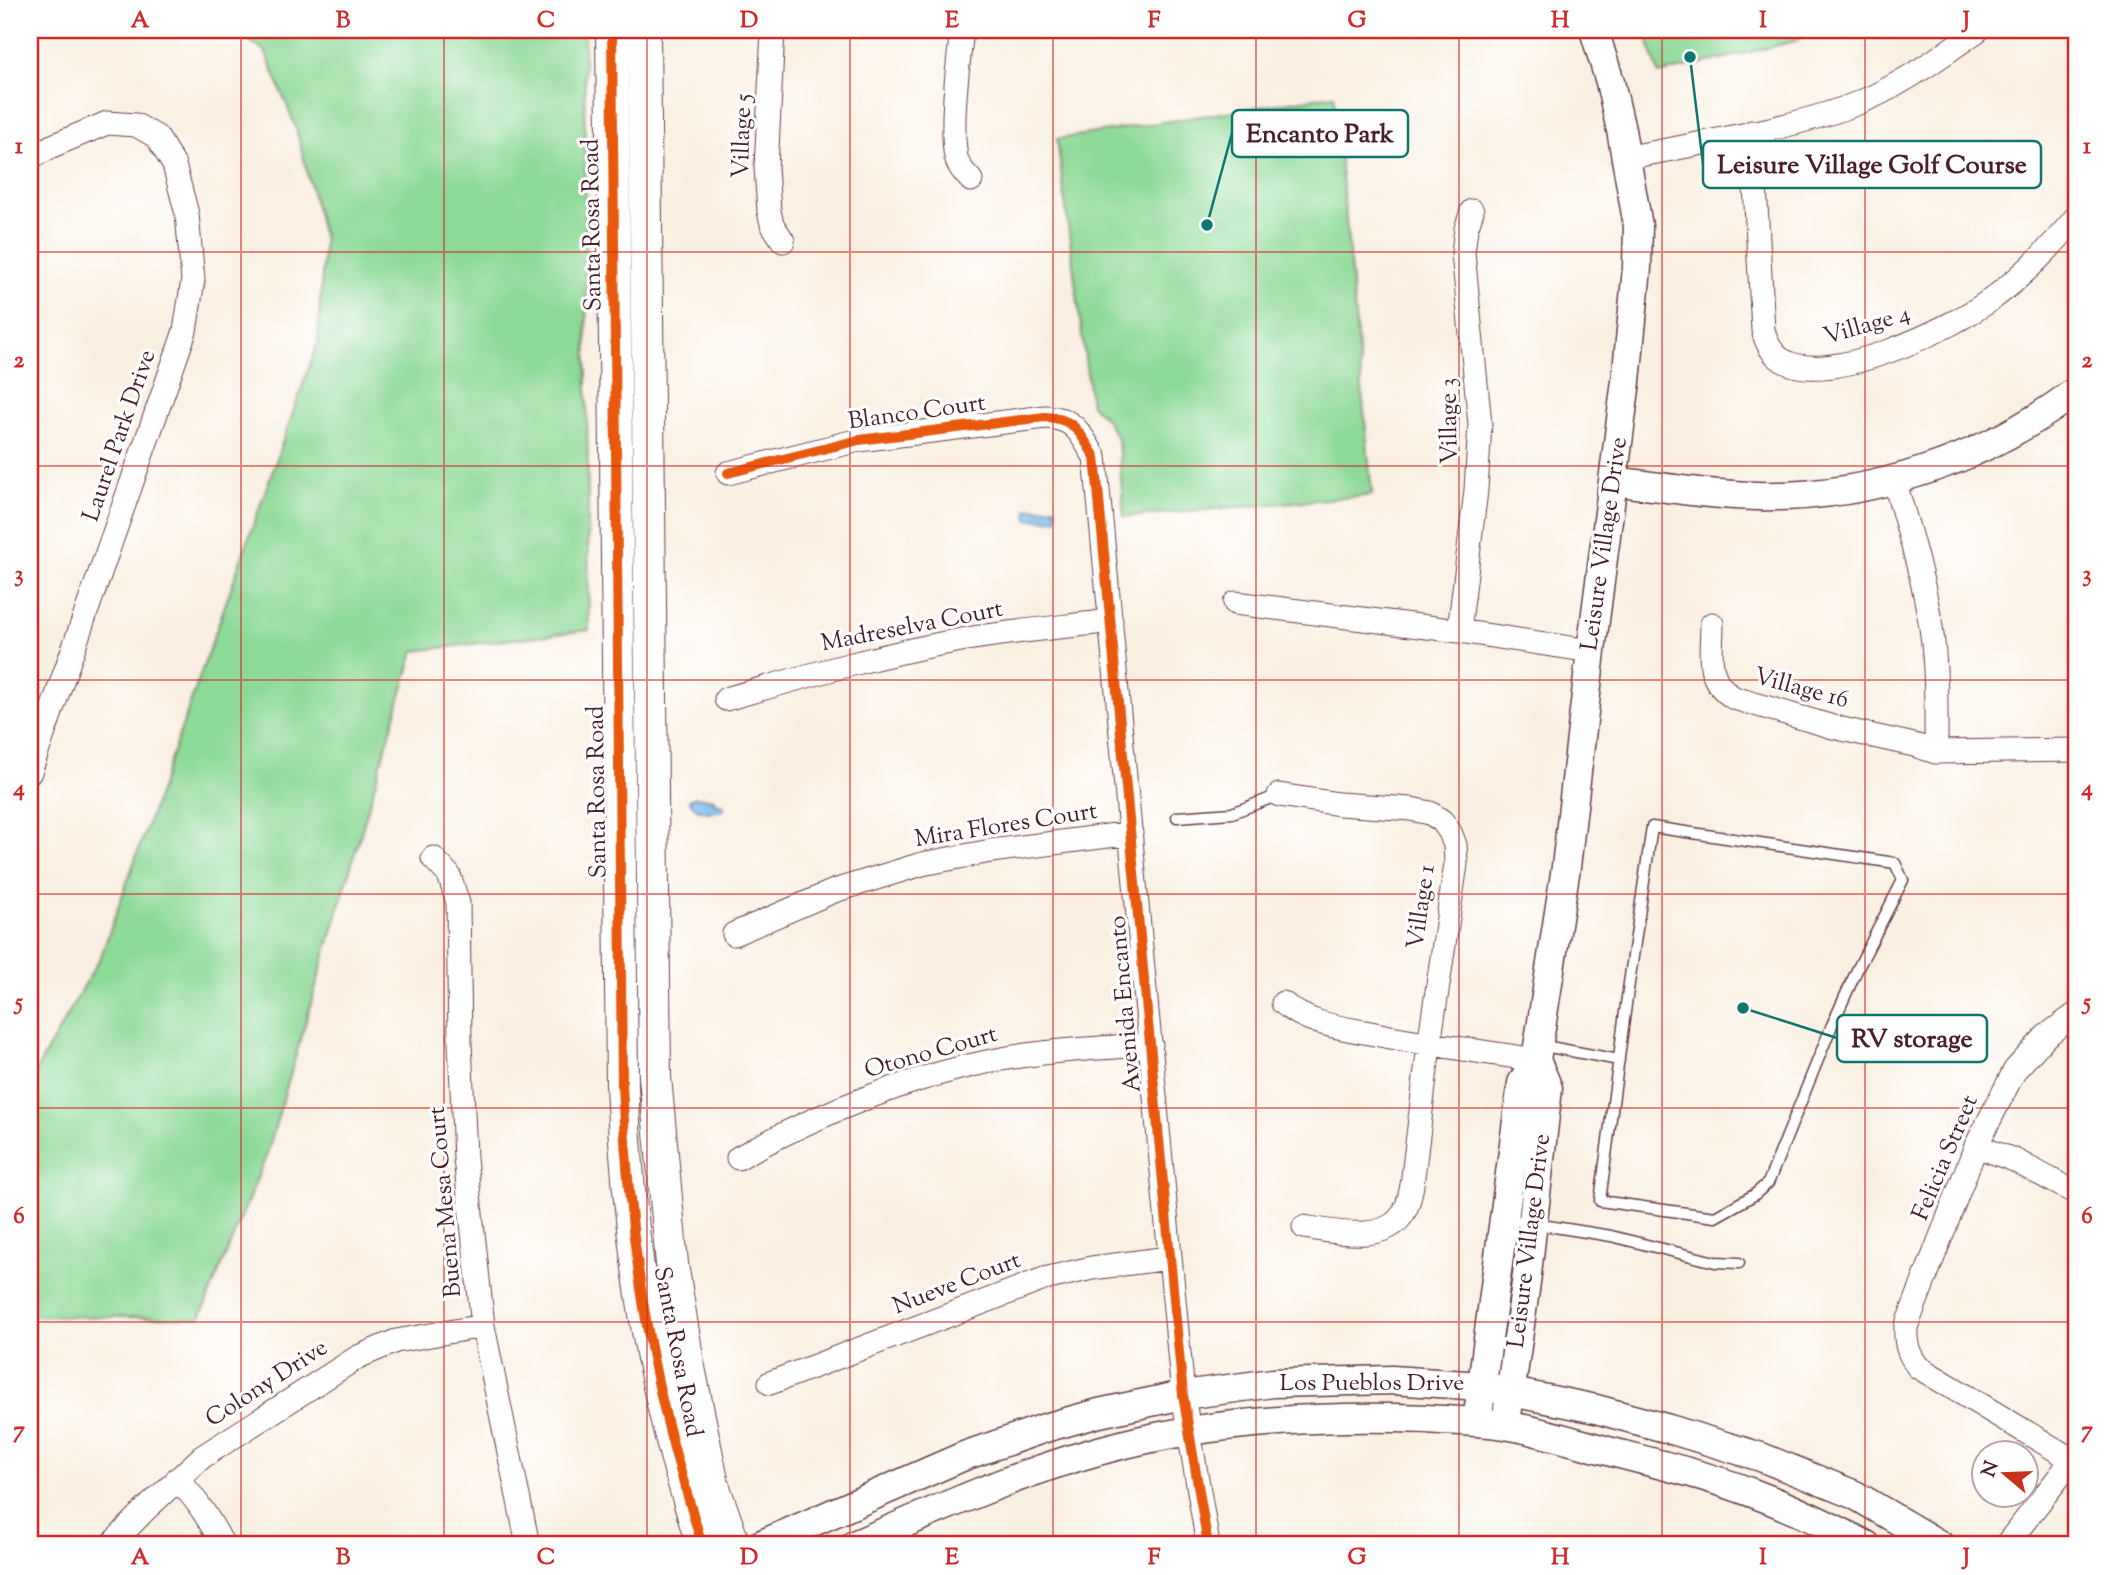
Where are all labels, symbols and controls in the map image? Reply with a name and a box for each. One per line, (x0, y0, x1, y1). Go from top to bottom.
text: A (131, 5, 150, 38)
text: B (336, 5, 351, 38)
text: C (537, 5, 555, 38)
text: D (740, 5, 758, 38)
text: E (945, 5, 959, 38)
text: F (1148, 5, 1161, 38)
text: G (1348, 5, 1367, 38)
text: H (1551, 5, 1570, 38)
text: I (1759, 5, 1767, 38)
text: J (1961, 5, 1970, 38)
street label: Village 5 (725, 93, 761, 179)
callout: Encanto Park (1232, 110, 1408, 157)
text: Encanto Park (1246, 117, 1395, 154)
text: 1 (15, 131, 23, 164)
text: 1 (2083, 131, 2091, 164)
street label: Santa Rosa Road (574, 138, 612, 312)
callout: Leisure Village Golf Course (1703, 141, 2041, 188)
text: Leisure Village Golf Course (1717, 148, 2027, 185)
street label: Village 4 (1820, 297, 1914, 355)
text: 2 (14, 345, 25, 378)
text: 2 (2082, 345, 2093, 378)
street label: Laurel Park Drive (75, 346, 165, 526)
street label: Village 3 (1432, 377, 1468, 465)
street label: Blanco Court (846, 387, 988, 439)
street label: Leisure Village Drive (1573, 435, 1637, 653)
text: 3 (14, 559, 24, 592)
text: 3 (2082, 559, 2092, 592)
street label: Madreselva Court (818, 593, 1006, 661)
street label: Village 16 (1750, 660, 1852, 718)
street label: Santa Rosa Road (579, 705, 617, 879)
text: 4 (12, 773, 25, 806)
text: 4 (2080, 773, 2093, 806)
street label: Mira Flores Court (912, 795, 1100, 857)
street label: Village 1 (1399, 863, 1445, 951)
street label: Avenida Encanto (1101, 914, 1151, 1094)
text: 5 (13, 987, 23, 1020)
text: 5 (2081, 987, 2091, 1020)
callout: RV storage (1837, 1015, 1987, 1062)
street label: Otono Court (861, 1018, 1001, 1088)
text: RV storage (1851, 1022, 1973, 1059)
street label: Felicia Street (1904, 1090, 1988, 1226)
street label: Buena Mesa Court (421, 1105, 471, 1299)
street label: Leisure Village Drive (1500, 1132, 1560, 1350)
text: 6 (13, 1201, 25, 1234)
text: 6 (2081, 1201, 2093, 1234)
street label: Nueve Court (888, 1244, 1026, 1324)
street label: Santa Rosa Road (644, 1264, 710, 1441)
street label: Colony Drive (199, 1332, 335, 1436)
street label: Los Pueblos Drive (1280, 1367, 1465, 1401)
text: 7 (13, 1415, 25, 1448)
text: 7 (2081, 1415, 2093, 1448)
north arrow (1969, 1438, 2039, 1508)
text: N (1976, 1458, 2007, 1481)
text: A (131, 1542, 150, 1575)
text: B (336, 1542, 351, 1575)
text: C (537, 1542, 555, 1575)
text: D (740, 1542, 758, 1575)
text: E (945, 1542, 959, 1575)
text: F (1148, 1542, 1161, 1575)
text: G (1348, 1542, 1367, 1575)
text: H (1551, 1542, 1570, 1575)
text: I (1759, 1542, 1767, 1575)
text: J (1961, 1542, 1970, 1575)

